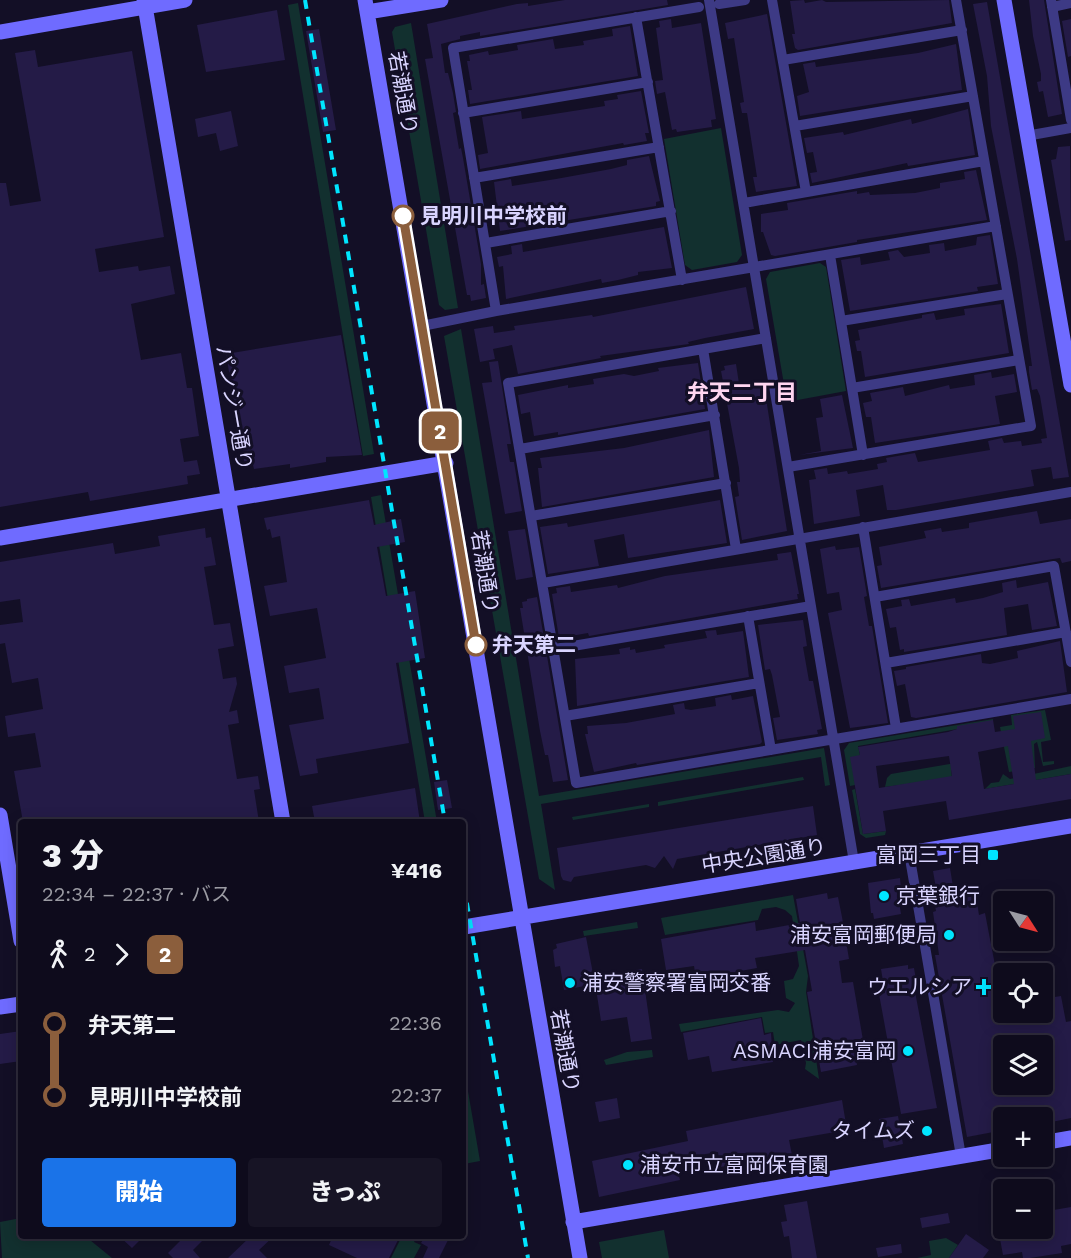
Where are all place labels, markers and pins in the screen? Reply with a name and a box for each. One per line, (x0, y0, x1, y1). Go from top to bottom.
place label: 見明川中学校前 (420, 203, 567, 228)
marker: 見明川中学校前 (392, 205, 414, 227)
place label: 弁天第二 (492, 632, 576, 657)
marker: 弁天第二 (465, 634, 487, 656)
place label: 富岡三丁目 (876, 842, 981, 867)
marker: 富岡三丁目 (986, 848, 1000, 862)
place label: 京葉銀行 (896, 883, 980, 908)
marker: 京葉銀行 (877, 889, 891, 903)
place label: 浦安富岡郵便局 (790, 922, 937, 947)
marker: 浦安富岡郵便局 (942, 928, 956, 942)
place label: 浦安警察署富岡交番 (582, 970, 771, 995)
place label: ウエルシア (867, 974, 972, 999)
marker: 浦安警察署富岡交番 (563, 976, 577, 990)
marker: ウエルシア (977, 980, 991, 994)
place label: ASMACI浦安富岡 (733, 1038, 896, 1063)
marker: ASMACI浦安富岡 (901, 1044, 915, 1058)
place label: タイムズ (831, 1118, 915, 1143)
marker: タイムズ (920, 1124, 934, 1138)
place label: 浦安市立富岡保育園 (640, 1152, 829, 1177)
marker: 浦安市立富岡保育園 (621, 1158, 635, 1172)

